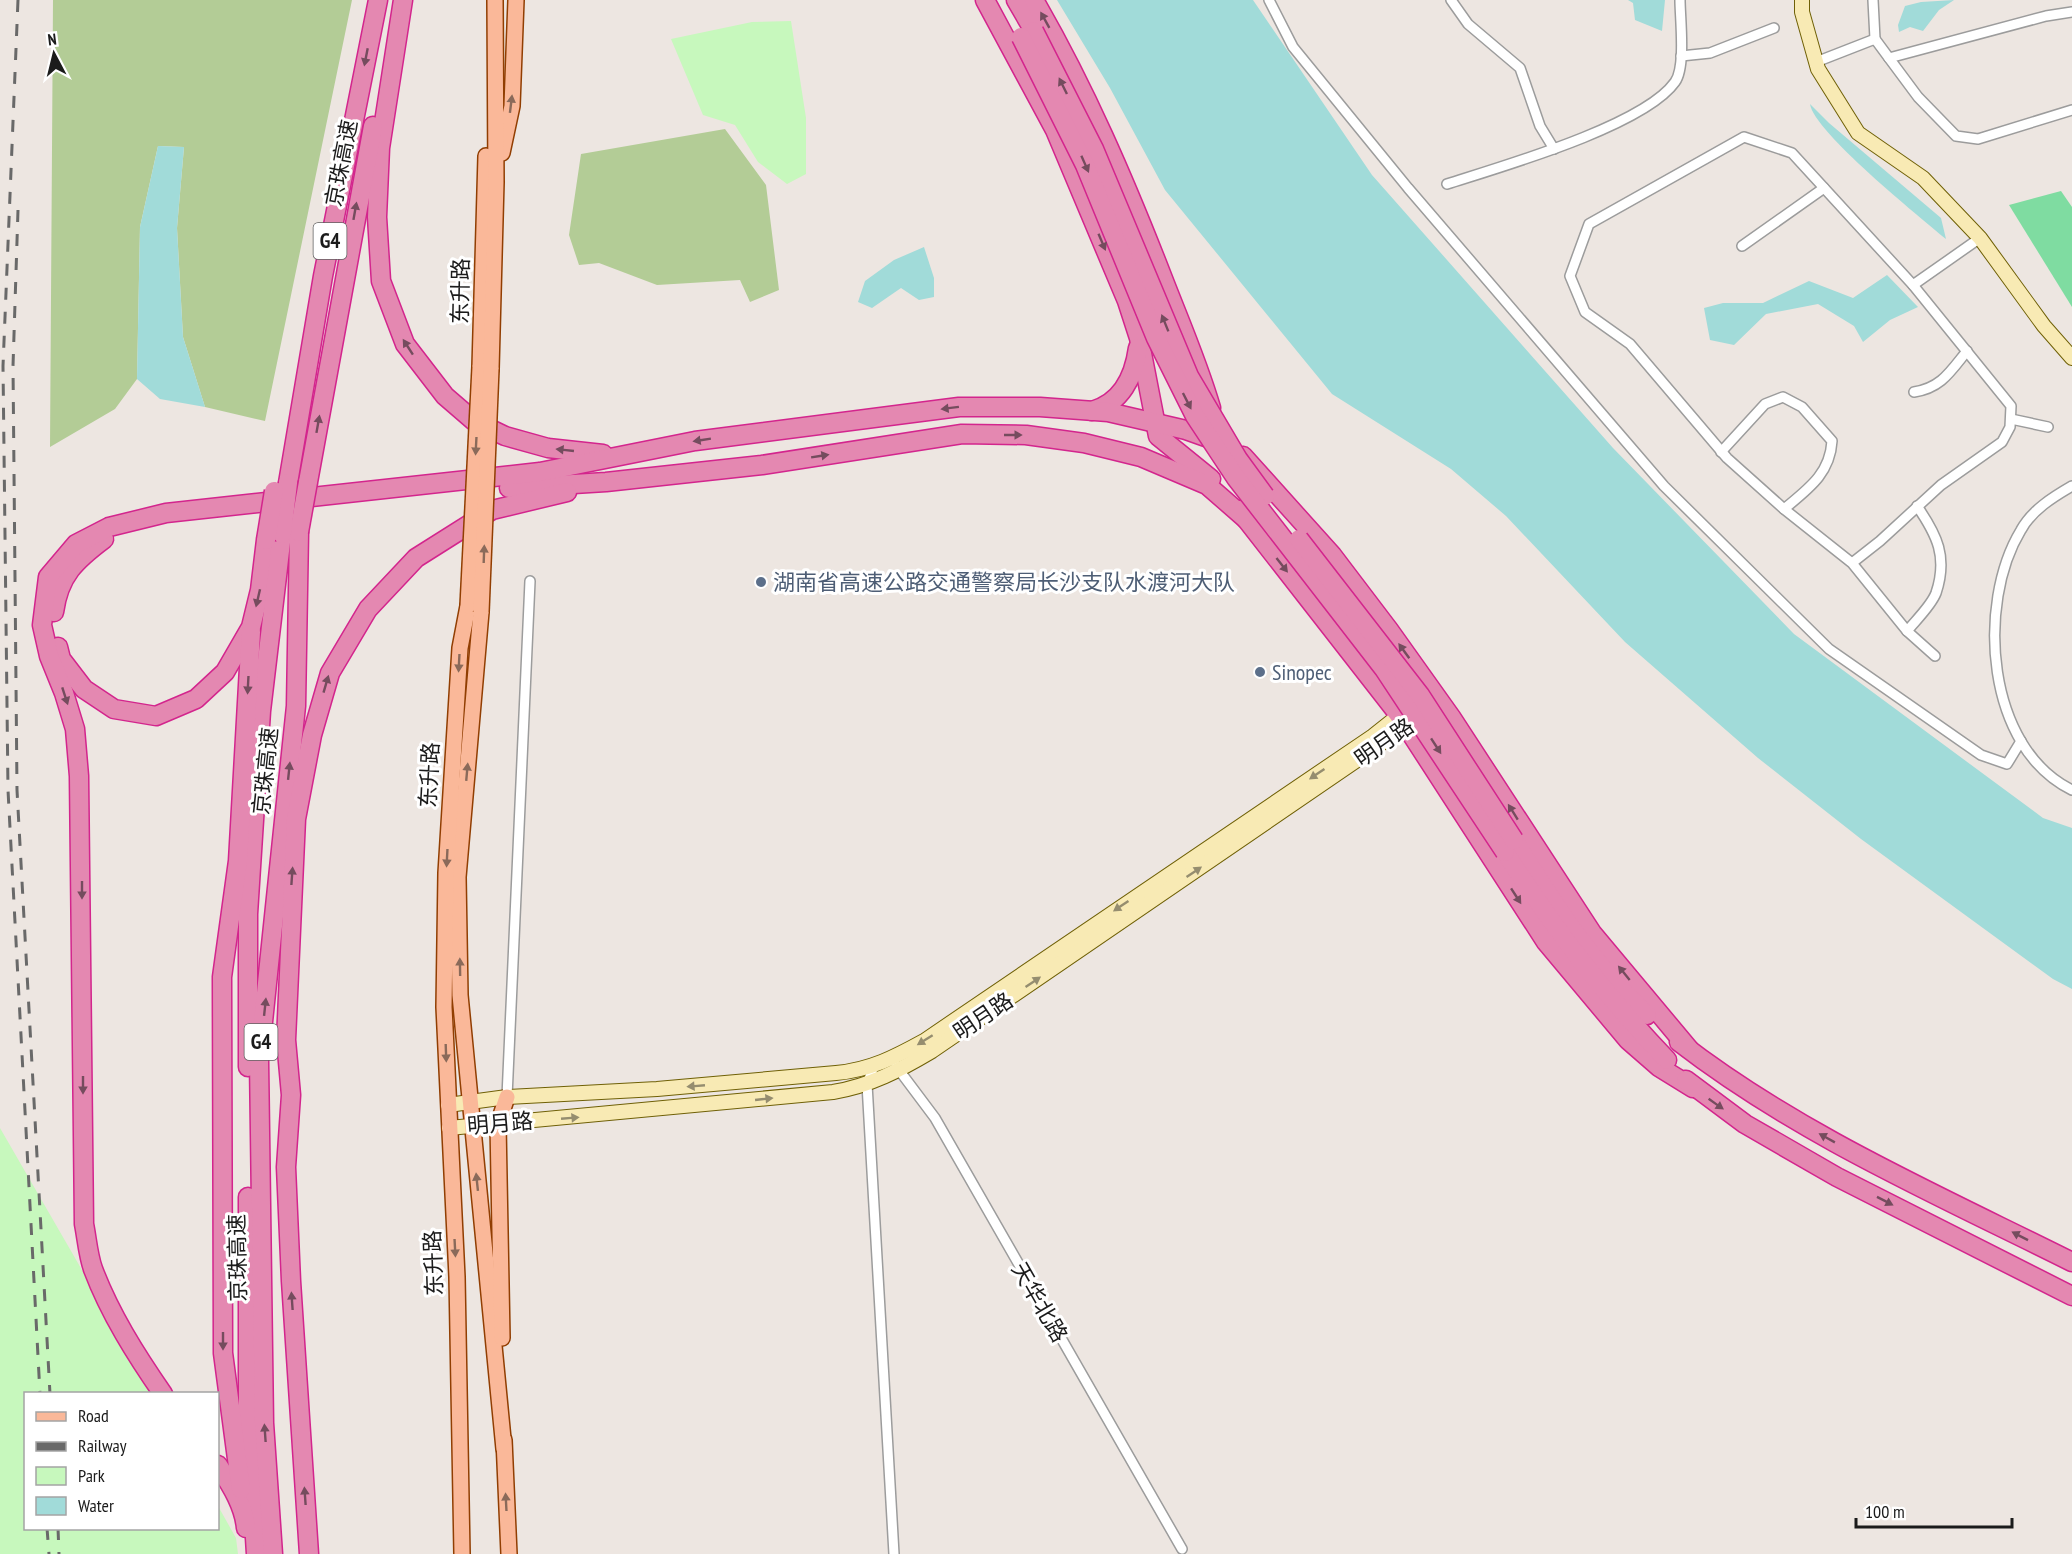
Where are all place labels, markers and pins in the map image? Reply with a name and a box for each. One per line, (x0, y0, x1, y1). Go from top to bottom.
place label: 湖南省高速公路交通警察局长沙支队水渡河大队 (773, 568, 1235, 596)
marker: 湖南省高速公路交通警察局长沙支队水渡河大队 (754, 575, 768, 589)
place label: Sinopec (1272, 658, 1332, 686)
marker: Sinopec (1253, 665, 1267, 679)

